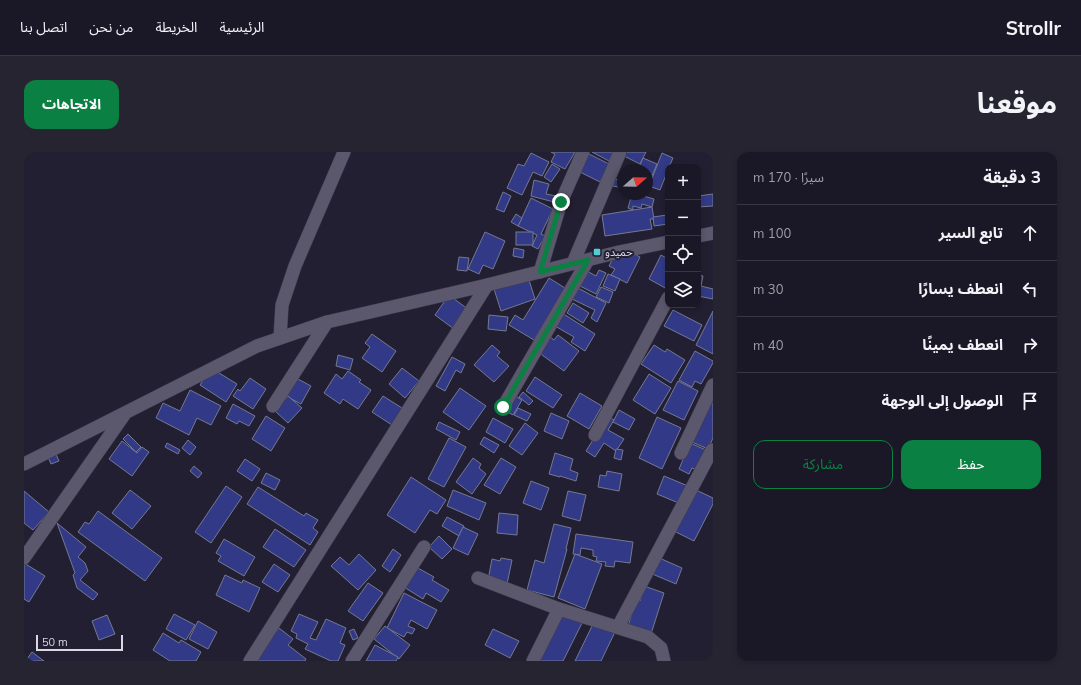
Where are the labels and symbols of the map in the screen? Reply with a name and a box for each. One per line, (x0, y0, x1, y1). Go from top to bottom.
north arrow (617, 164, 653, 200)
route end (552, 193, 570, 211)
place label: حميدو (605, 245, 633, 259)
marker: حميدو (592, 247, 602, 257)
route start (494, 398, 512, 416)
scale bar (36, 633, 123, 652)

